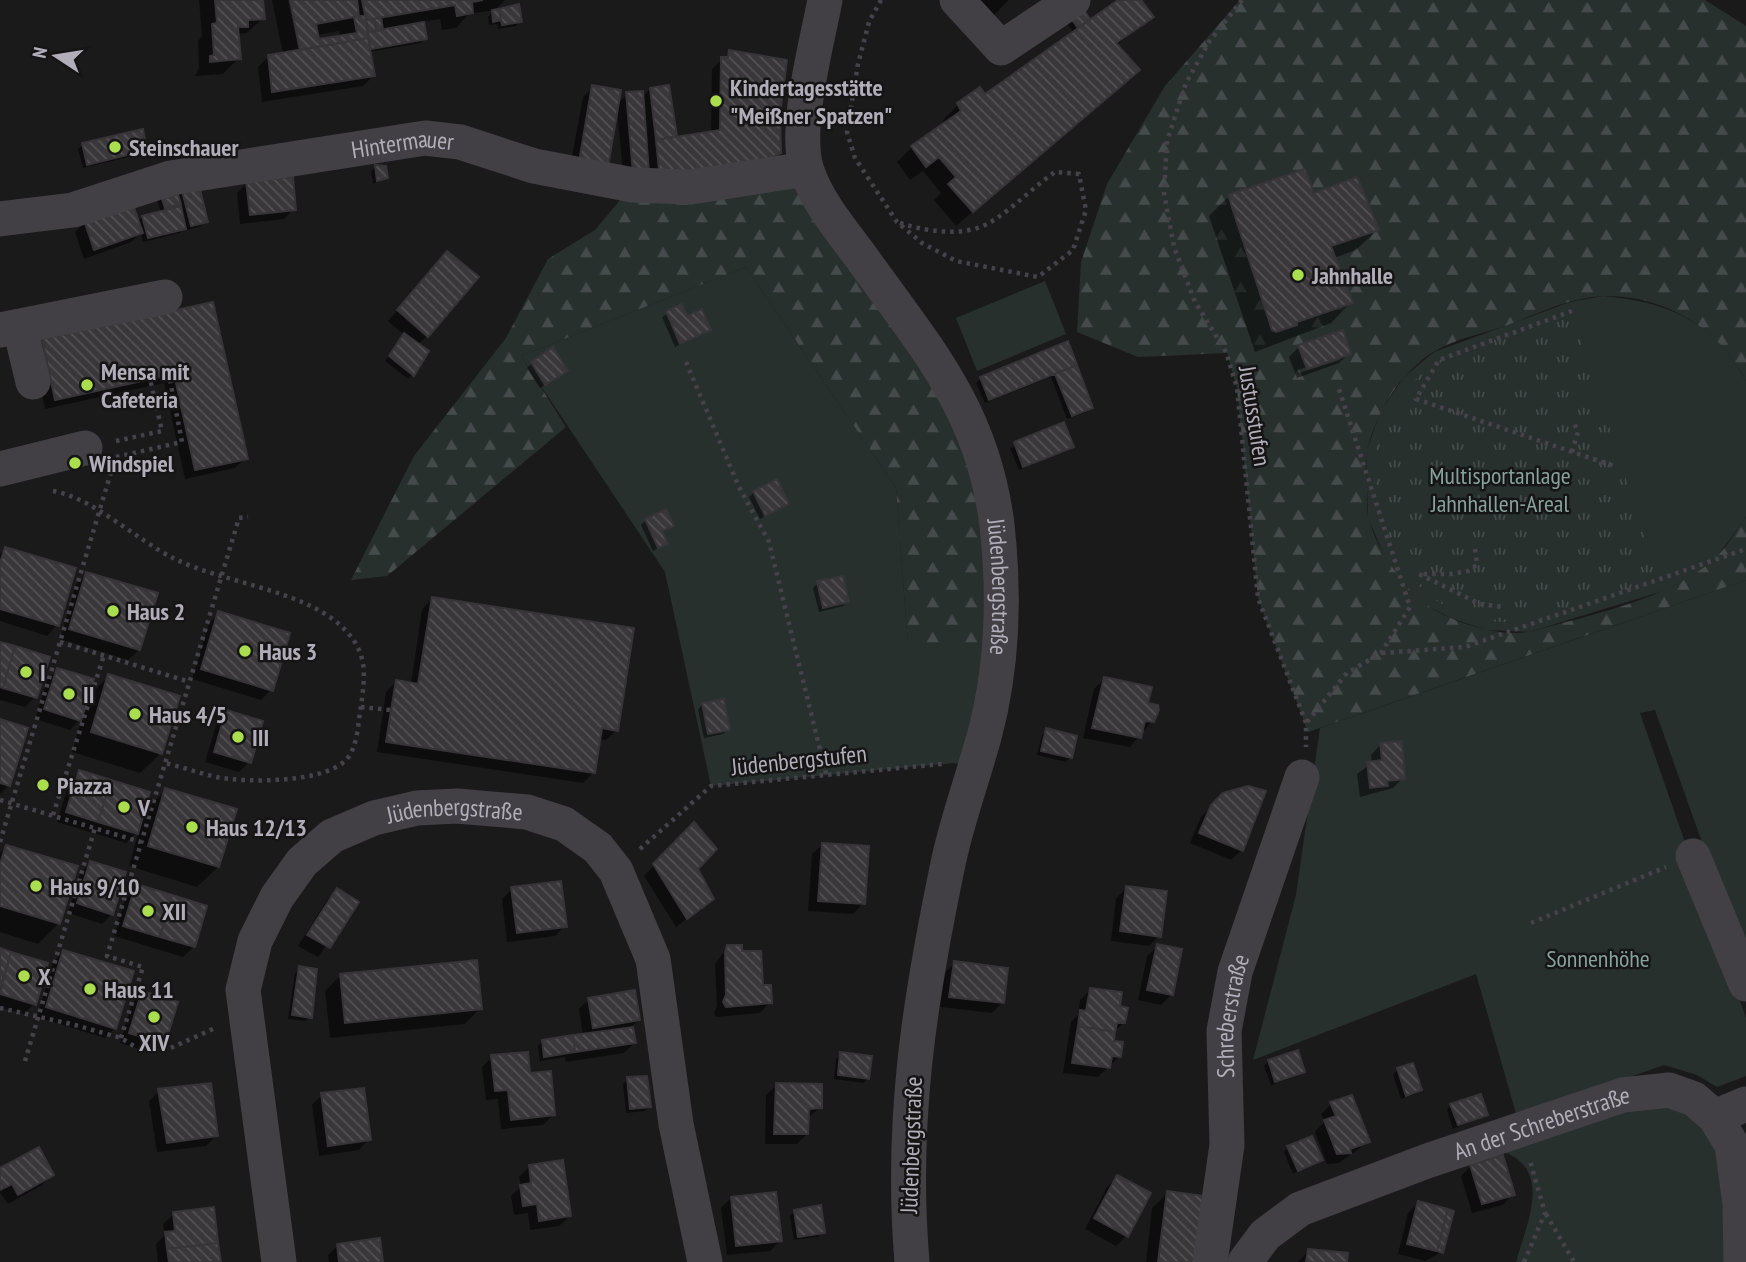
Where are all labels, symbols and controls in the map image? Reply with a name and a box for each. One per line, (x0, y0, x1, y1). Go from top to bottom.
north arrow (21, 21, 91, 91)
text: N (27, 45, 52, 60)
place label: Kindertagesstätte "Meißner Spatzen" (730, 72, 893, 131)
marker: Kindertagesstätte "Meißner Spatzen" (708, 93, 724, 109)
street label: Hintermauer (349, 122, 456, 165)
place label: Steinschauer (129, 132, 239, 163)
marker: Steinschauer (107, 139, 123, 155)
place label: Jahnhalle (1311, 260, 1393, 291)
marker: Jahnhalle (1290, 267, 1306, 283)
place label: Mensa mit Cafeteria (101, 356, 190, 415)
street label: Justusstufen (1232, 363, 1278, 468)
marker: Mensa mit Cafeteria (79, 377, 95, 393)
place label: Windspiel (88, 448, 174, 479)
marker: Windspiel (67, 455, 83, 471)
park label: Multisportanlage Jahnhallen-Areal (1429, 460, 1571, 519)
street label: Jüdenbergstraße (981, 515, 1017, 657)
place label: Haus 2 (127, 596, 185, 627)
marker: Haus 2 (105, 603, 121, 619)
place label: Haus 3 (259, 636, 317, 667)
marker: Haus 3 (237, 643, 253, 659)
place label: I (40, 657, 46, 688)
marker: I (18, 664, 34, 680)
place label: II (83, 679, 94, 710)
marker: II (61, 686, 77, 702)
place label: Haus 4/5 (149, 699, 227, 730)
marker: Haus 4/5 (127, 706, 143, 722)
place label: III (252, 722, 269, 753)
marker: III (230, 729, 246, 745)
street label: Jüdenbergstufen (729, 737, 868, 783)
place label: Piazza (57, 770, 112, 801)
marker: Piazza (35, 777, 51, 793)
street label: Jüdenbergstraße (382, 790, 524, 830)
place label: V (137, 792, 151, 823)
marker: V (116, 799, 132, 815)
place label: Haus 12/13 (206, 812, 307, 843)
marker: Haus 12/13 (184, 819, 200, 835)
place label: Haus 9/10 (50, 871, 140, 902)
marker: Haus 9/10 (28, 878, 44, 894)
place label: XII (162, 896, 186, 927)
marker: XII (140, 903, 156, 919)
park label: Sonnenhöhe (1546, 943, 1650, 974)
street label: Schreberstraße (1209, 950, 1256, 1078)
place label: X (38, 961, 51, 992)
marker: X (16, 968, 32, 984)
place label: Haus 11 (104, 974, 174, 1005)
marker: Haus 11 (82, 981, 98, 997)
marker: XIV (146, 1009, 162, 1025)
place label: XIV (139, 1027, 170, 1058)
street label: Jüdenbergstraße (893, 1076, 929, 1215)
street label: An der Schreberstraße (1449, 1079, 1631, 1166)

